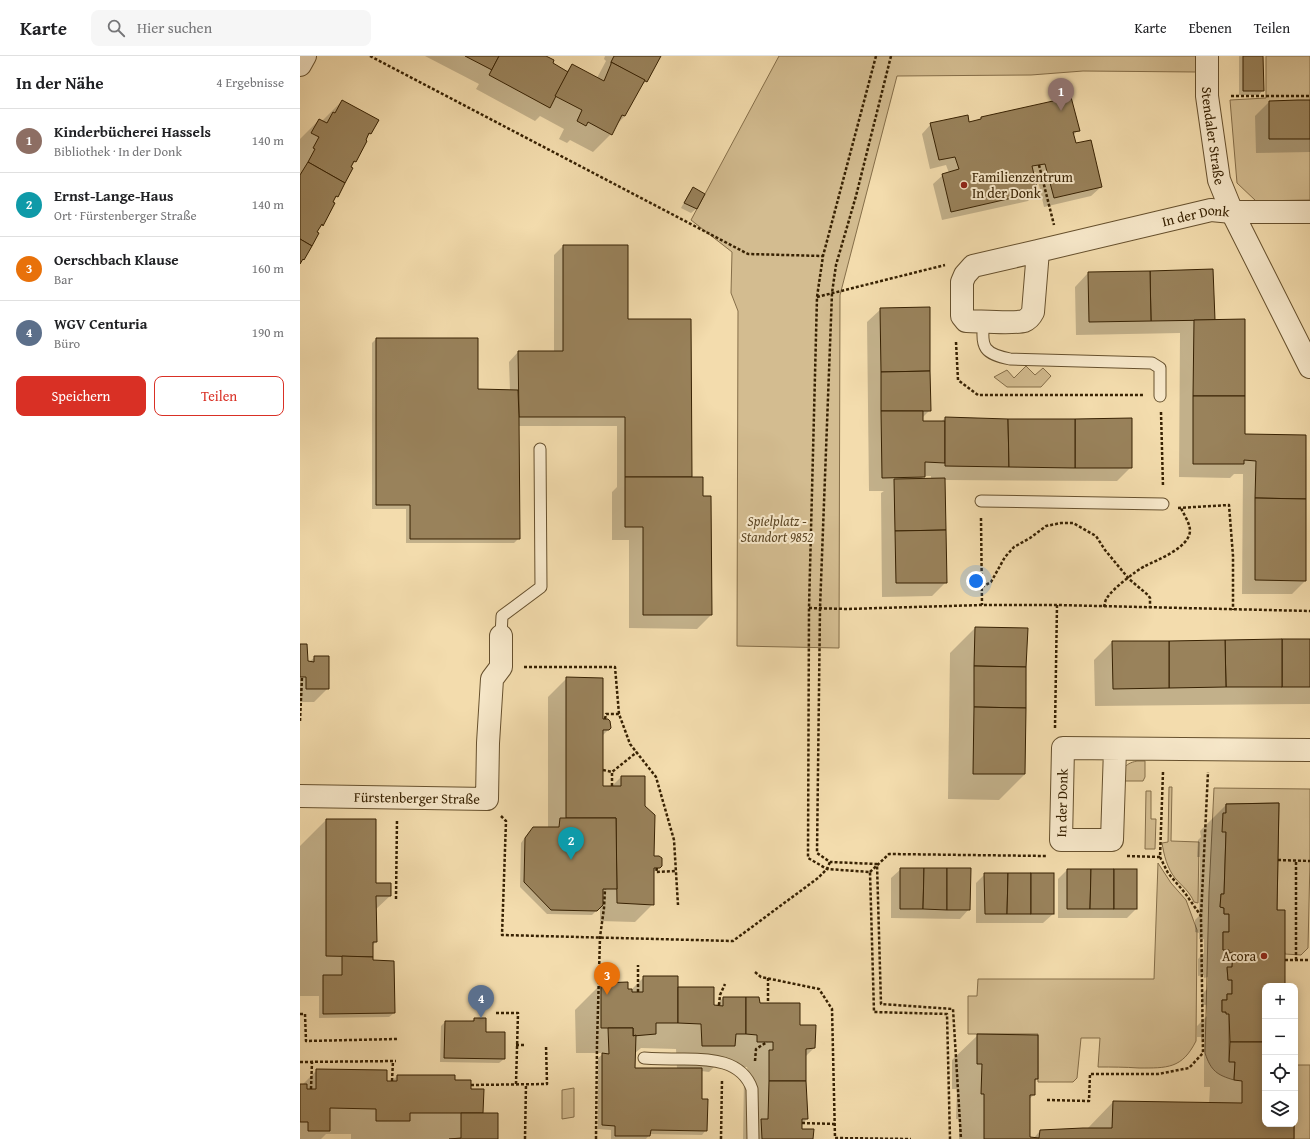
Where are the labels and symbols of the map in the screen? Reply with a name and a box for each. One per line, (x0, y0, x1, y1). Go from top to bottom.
pin: 1 (1048, 78, 1074, 111)
street label: Stendaler Straße (1197, 87, 1230, 188)
place label: Familienzentrum In der Donk (972, 167, 1073, 203)
marker: Familienzentrum In der Donk (959, 180, 969, 190)
street label: In der Donk (1160, 199, 1231, 231)
park label: Spielplatz - Standort 9852 (741, 511, 814, 547)
your location (966, 571, 986, 591)
street label: In der Donk (1051, 768, 1073, 838)
street label: Fürstenberger Straße (354, 787, 481, 809)
pin: 2 (558, 827, 584, 860)
place label: Acora (1222, 946, 1256, 966)
marker: Acora (1259, 951, 1269, 961)
pin: 3 (594, 962, 620, 995)
pin: 4 (468, 985, 494, 1018)

